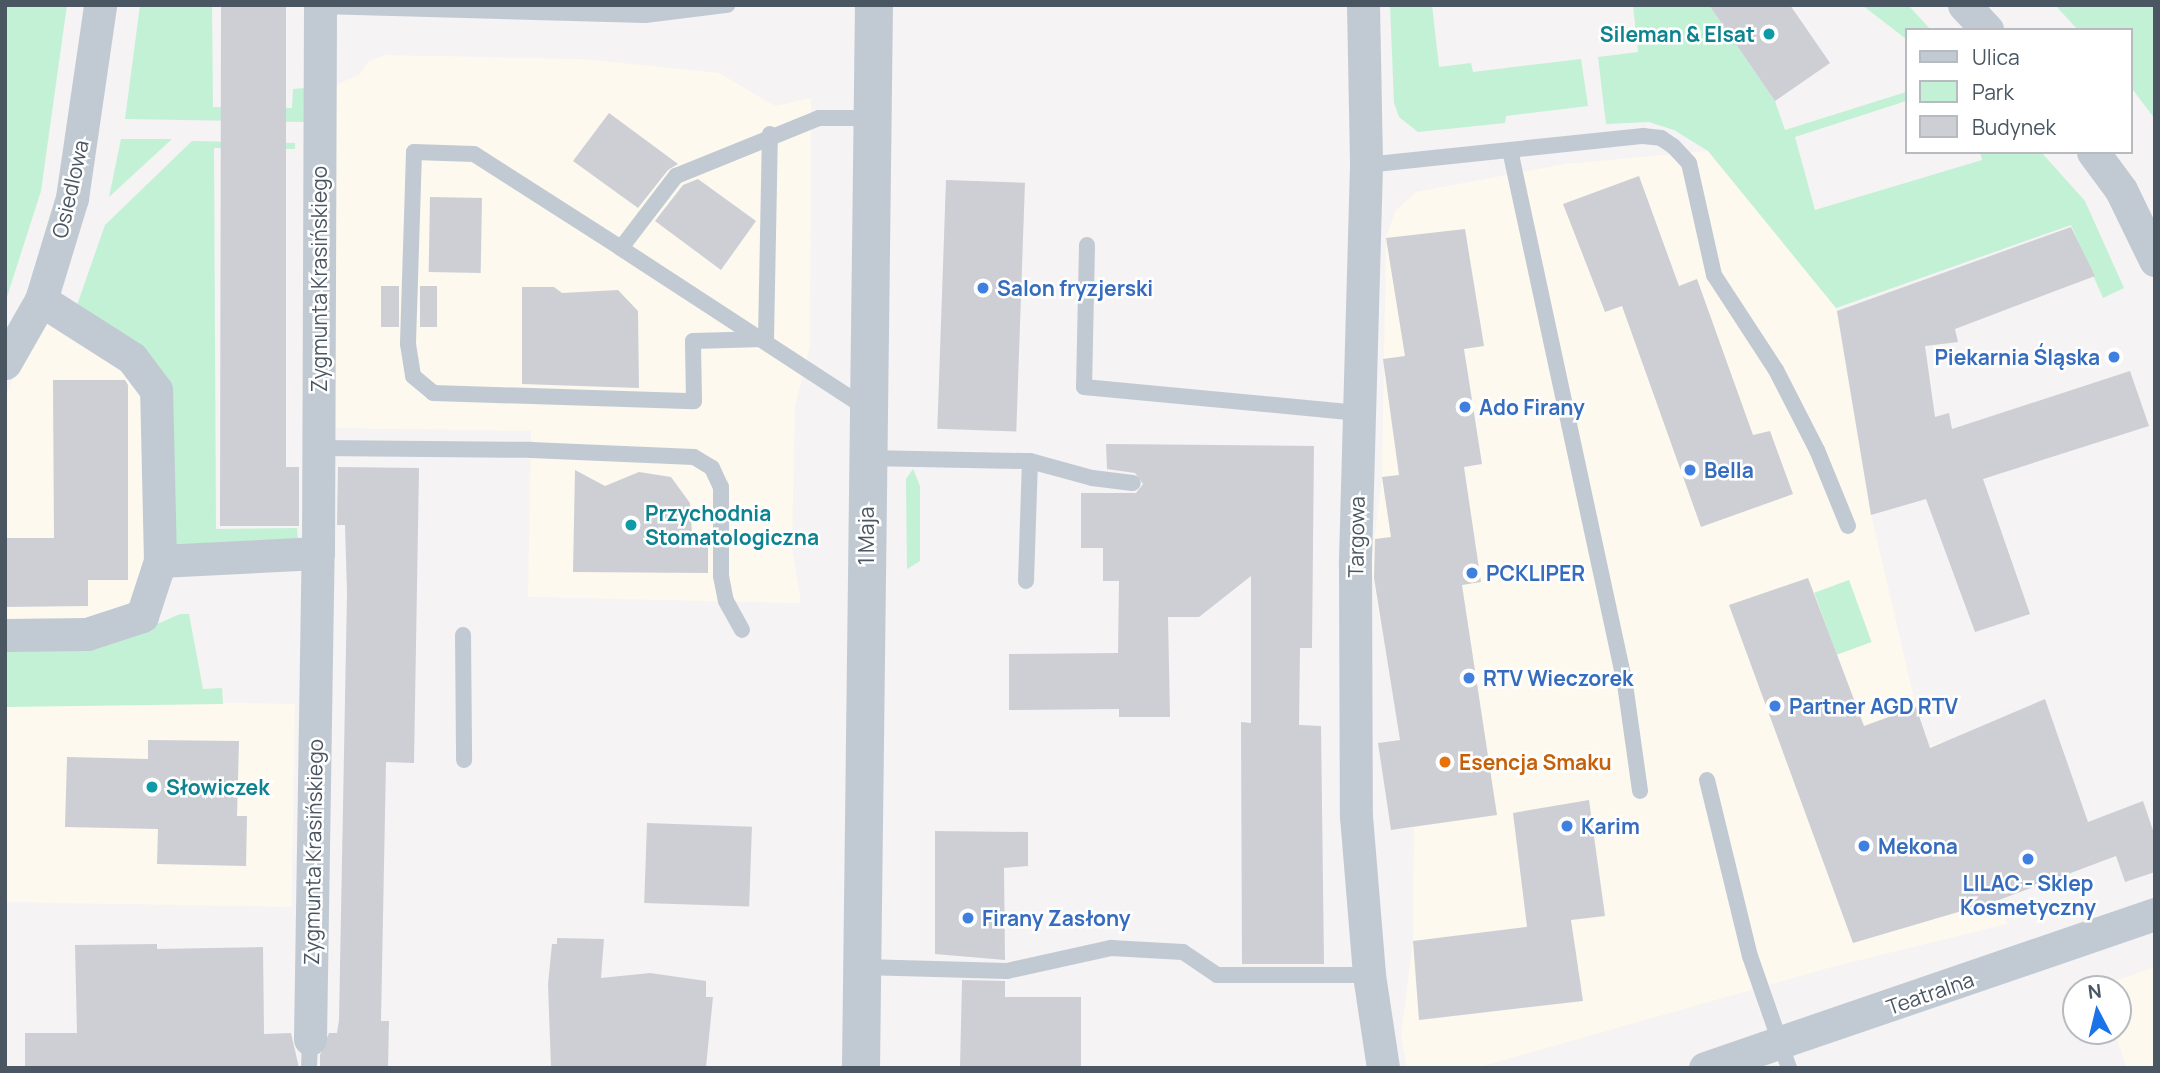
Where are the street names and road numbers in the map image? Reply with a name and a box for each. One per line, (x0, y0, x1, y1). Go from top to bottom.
street label: Osiedlowa (46, 137, 94, 241)
street label: Zygmunta Krasińskiego (306, 166, 332, 392)
street label: Targowa (1343, 496, 1369, 578)
street label: 1 Maja (853, 507, 879, 565)
street label: Zygmunta Krasińskiego (298, 739, 328, 965)
street label: Teatralna (1883, 966, 1977, 1020)

